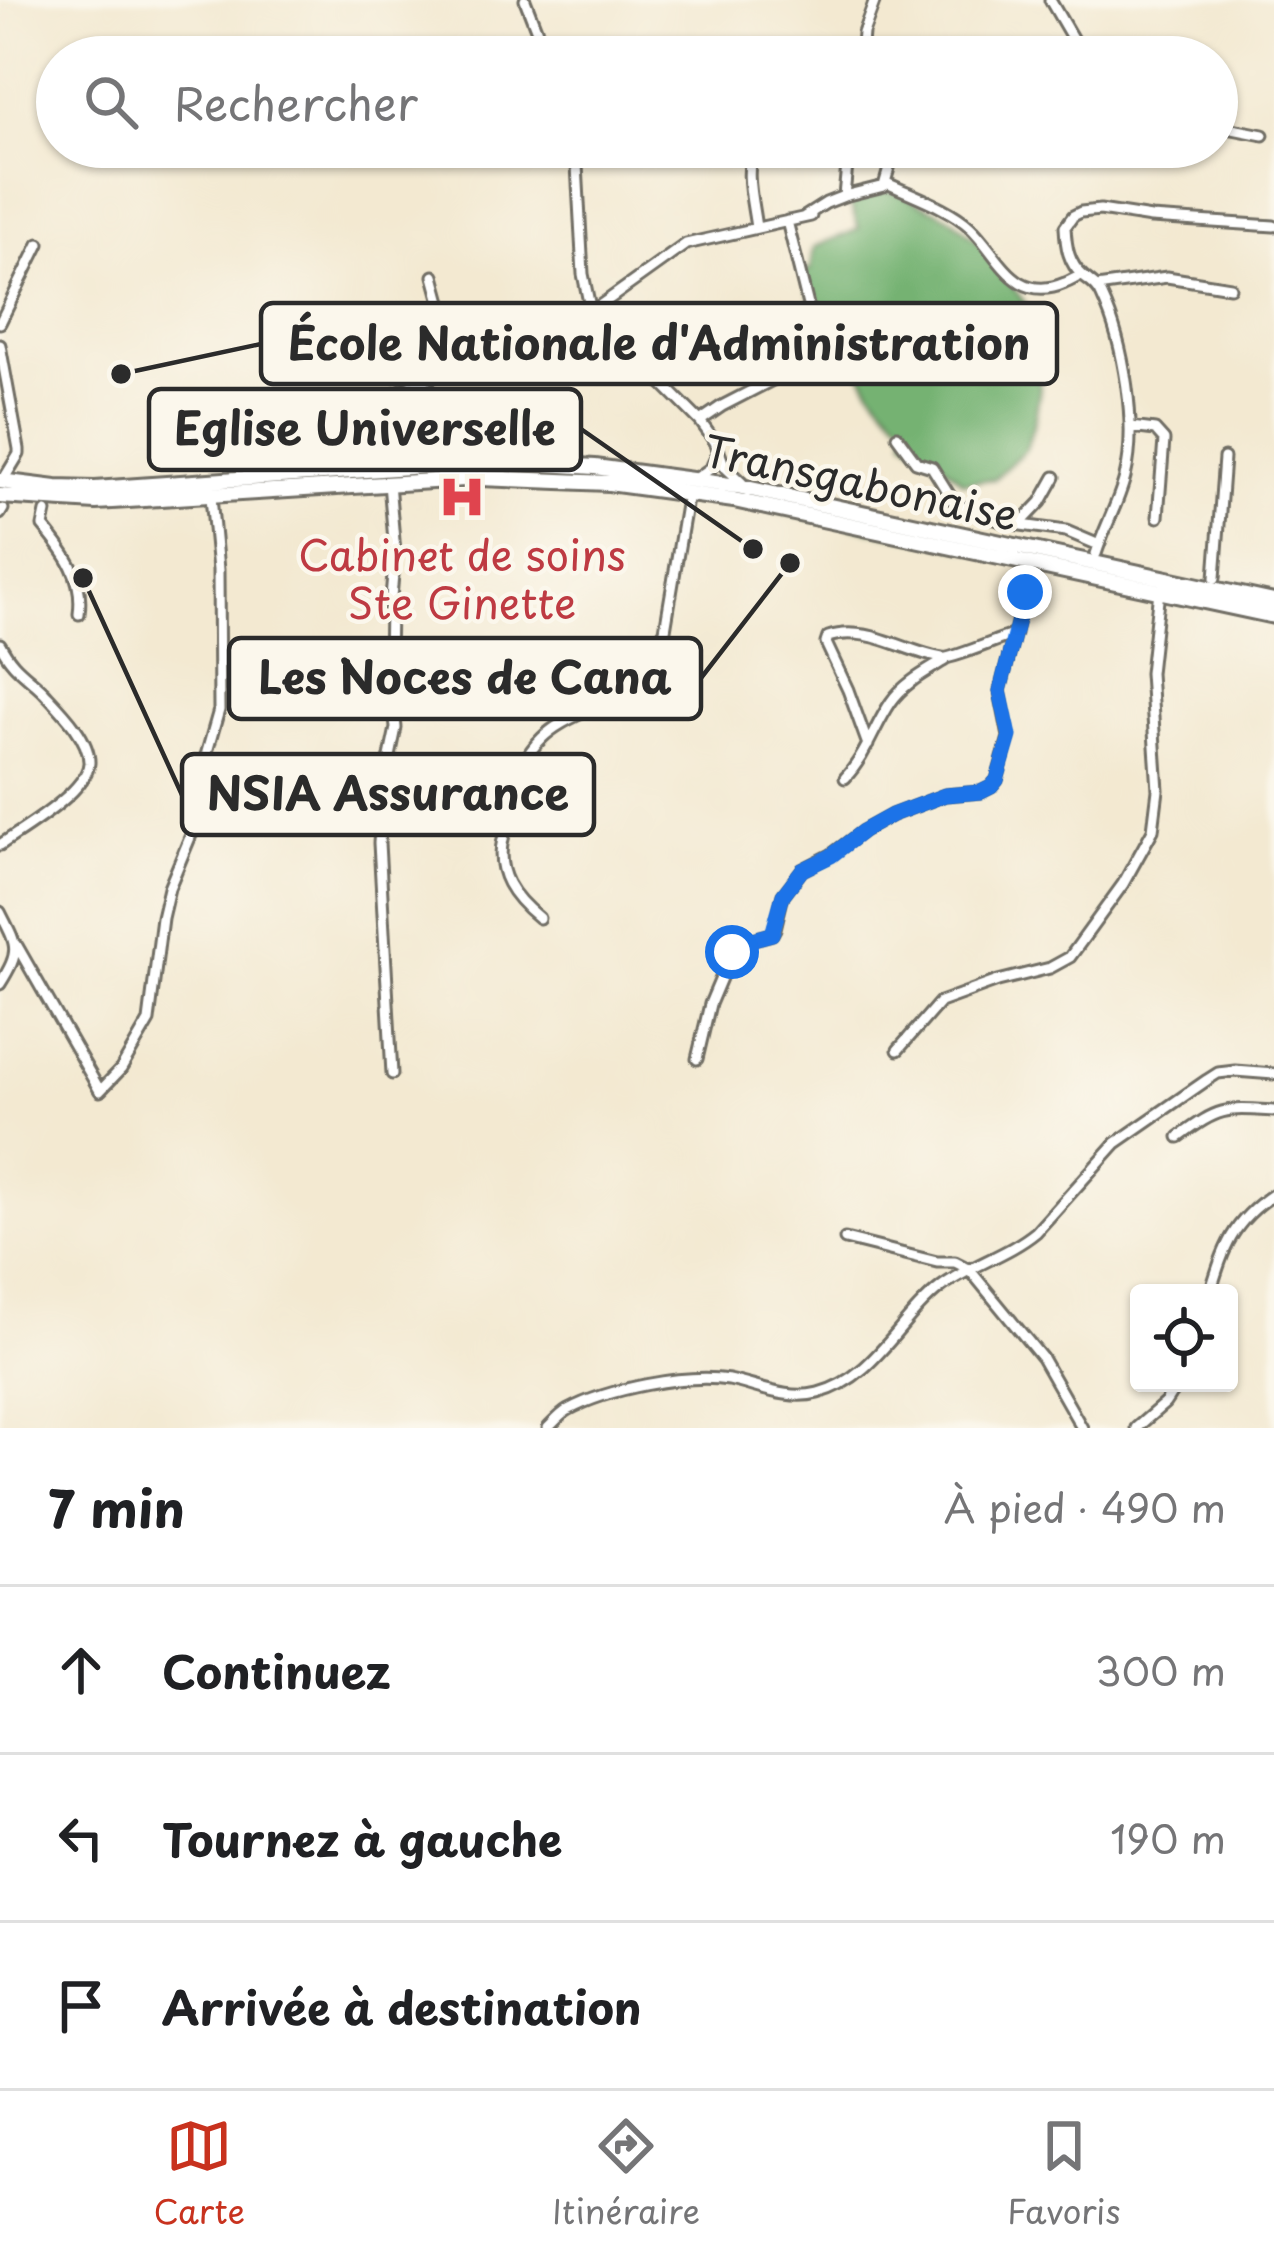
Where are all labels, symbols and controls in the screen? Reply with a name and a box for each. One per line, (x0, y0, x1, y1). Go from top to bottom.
search box (36, 36, 1238, 168)
text: Rechercher (174, 68, 418, 136)
icon: search (78, 69, 144, 135)
callout: École Nationale d'Administration (261, 303, 1057, 384)
text: École Nationale d'Administration (287, 307, 1031, 375)
callout: Eglise Universelle (149, 389, 581, 470)
text: Eglise Universelle (174, 392, 556, 460)
street label: Transgabonaise (698, 417, 1024, 545)
hospital icon: Cabinet de soins Ste Ginette (437, 472, 487, 522)
place label: Cabinet de soins Ste Ginette (298, 522, 626, 633)
route end (998, 565, 1052, 619)
callout: Les Noces de Cana (229, 638, 701, 719)
text: Les Noces de Cana (258, 641, 672, 709)
callout: NSIA Assurance (182, 754, 594, 835)
text: NSIA Assurance (207, 757, 569, 825)
route start (705, 925, 759, 979)
map controls (1130, 1284, 1238, 1392)
button: locate (1130, 1284, 1238, 1392)
text: 7 min (48, 1468, 185, 1545)
text: À pied · 490 m (944, 1477, 1226, 1536)
text: Continuez (162, 1636, 391, 1704)
icon: ahead (48, 1637, 114, 1703)
text: 300 m (1095, 1640, 1226, 1699)
text: Tournez à gauche (162, 1804, 563, 1872)
icon: left (48, 1805, 114, 1871)
text: 190 m (1110, 1808, 1226, 1867)
text: Arrivée à destination (162, 1972, 642, 2040)
icon: arrive (48, 1973, 114, 2039)
tab: Carte (153, 2113, 245, 2235)
tab: Itinéraire (552, 2113, 700, 2235)
tab: Favoris (1007, 2113, 1121, 2235)

